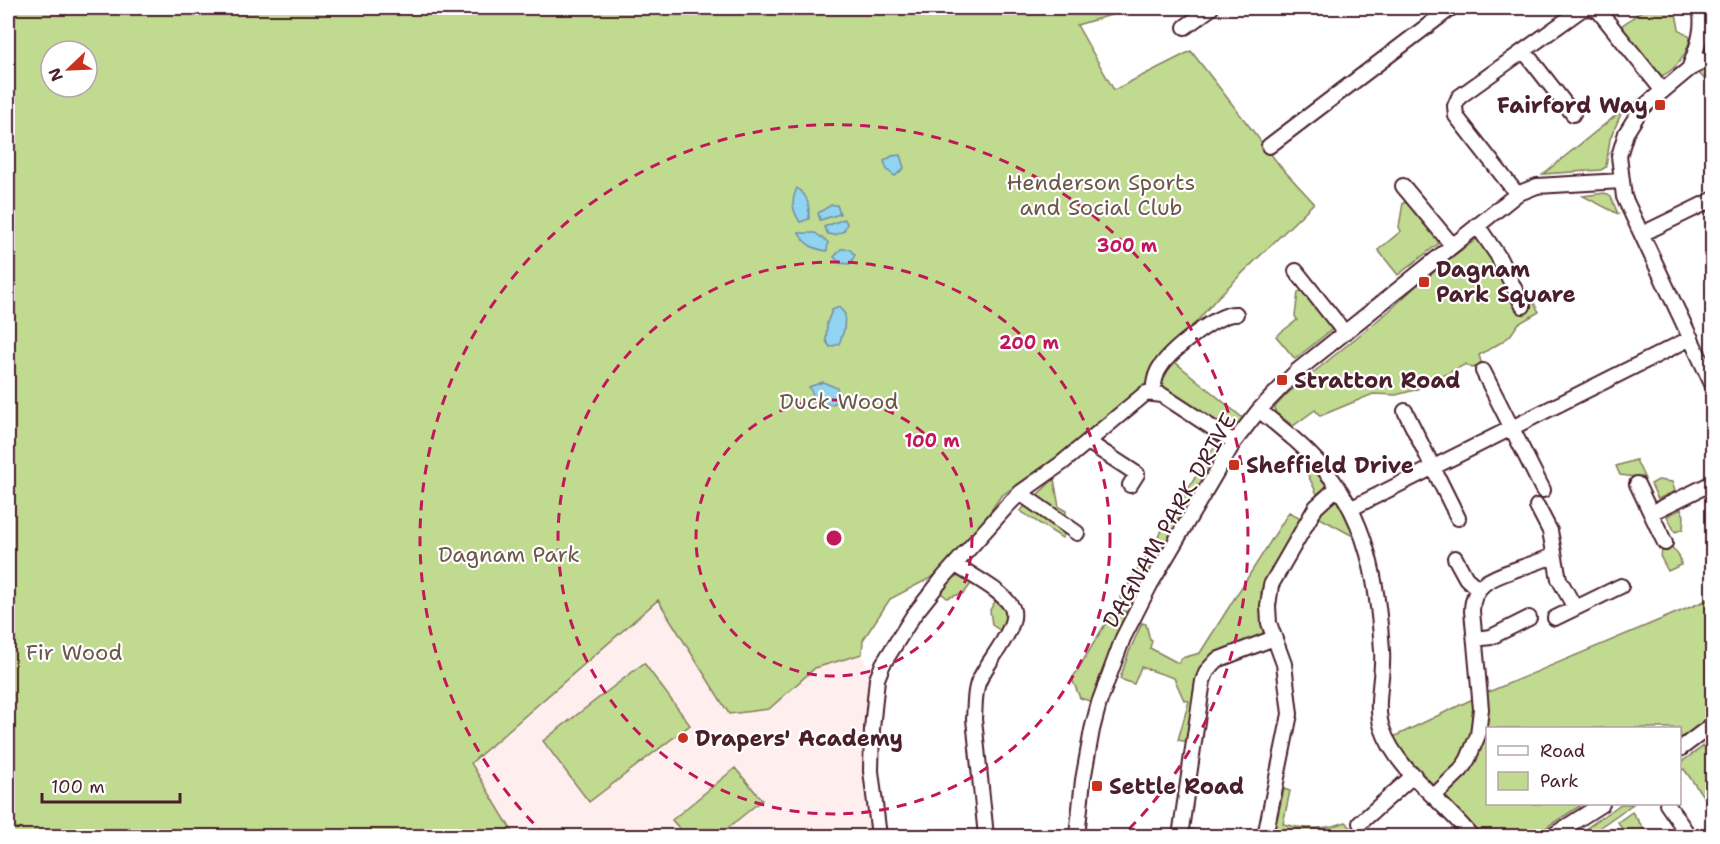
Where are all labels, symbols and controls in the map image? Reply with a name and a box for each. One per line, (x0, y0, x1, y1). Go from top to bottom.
north arrow (39, 39, 99, 99)
text: N (44, 65, 68, 85)
place label: Fairford Way (1497, 91, 1648, 120)
marker: Fairford Way (1653, 98, 1667, 112)
park label: Henderson Sports and Social Club (1007, 168, 1196, 222)
text: 300 m (1097, 234, 1158, 258)
place label: Dagnam Park Square (1436, 255, 1576, 309)
marker: Dagnam Park Square (1417, 275, 1431, 289)
text: 200 m (999, 331, 1060, 355)
place label: Stratton Road (1294, 366, 1461, 395)
marker: Stratton Road (1275, 373, 1289, 387)
park label: Duck Wood (780, 387, 898, 416)
street label: DAGNAM PARK DRIVE (1096, 407, 1243, 633)
text: 100 m (904, 429, 960, 453)
place label: Sheffield Drive (1246, 451, 1414, 480)
marker: Sheffield Drive (1227, 458, 1241, 472)
centre of rings (824, 528, 844, 548)
park label: Dagnam Park (438, 540, 580, 569)
park label: Fir Wood (26, 638, 122, 667)
place label: Drapers' Academy (695, 724, 903, 753)
legend (1486, 727, 1681, 805)
marker: Drapers' Academy (676, 731, 690, 745)
text: Road (1540, 739, 1585, 763)
scale bar (42, 766, 180, 804)
text: Park (1540, 769, 1579, 793)
place label: Settle Road (1109, 772, 1244, 801)
text: 100 m (51, 775, 105, 799)
marker: Settle Road (1090, 779, 1104, 793)

